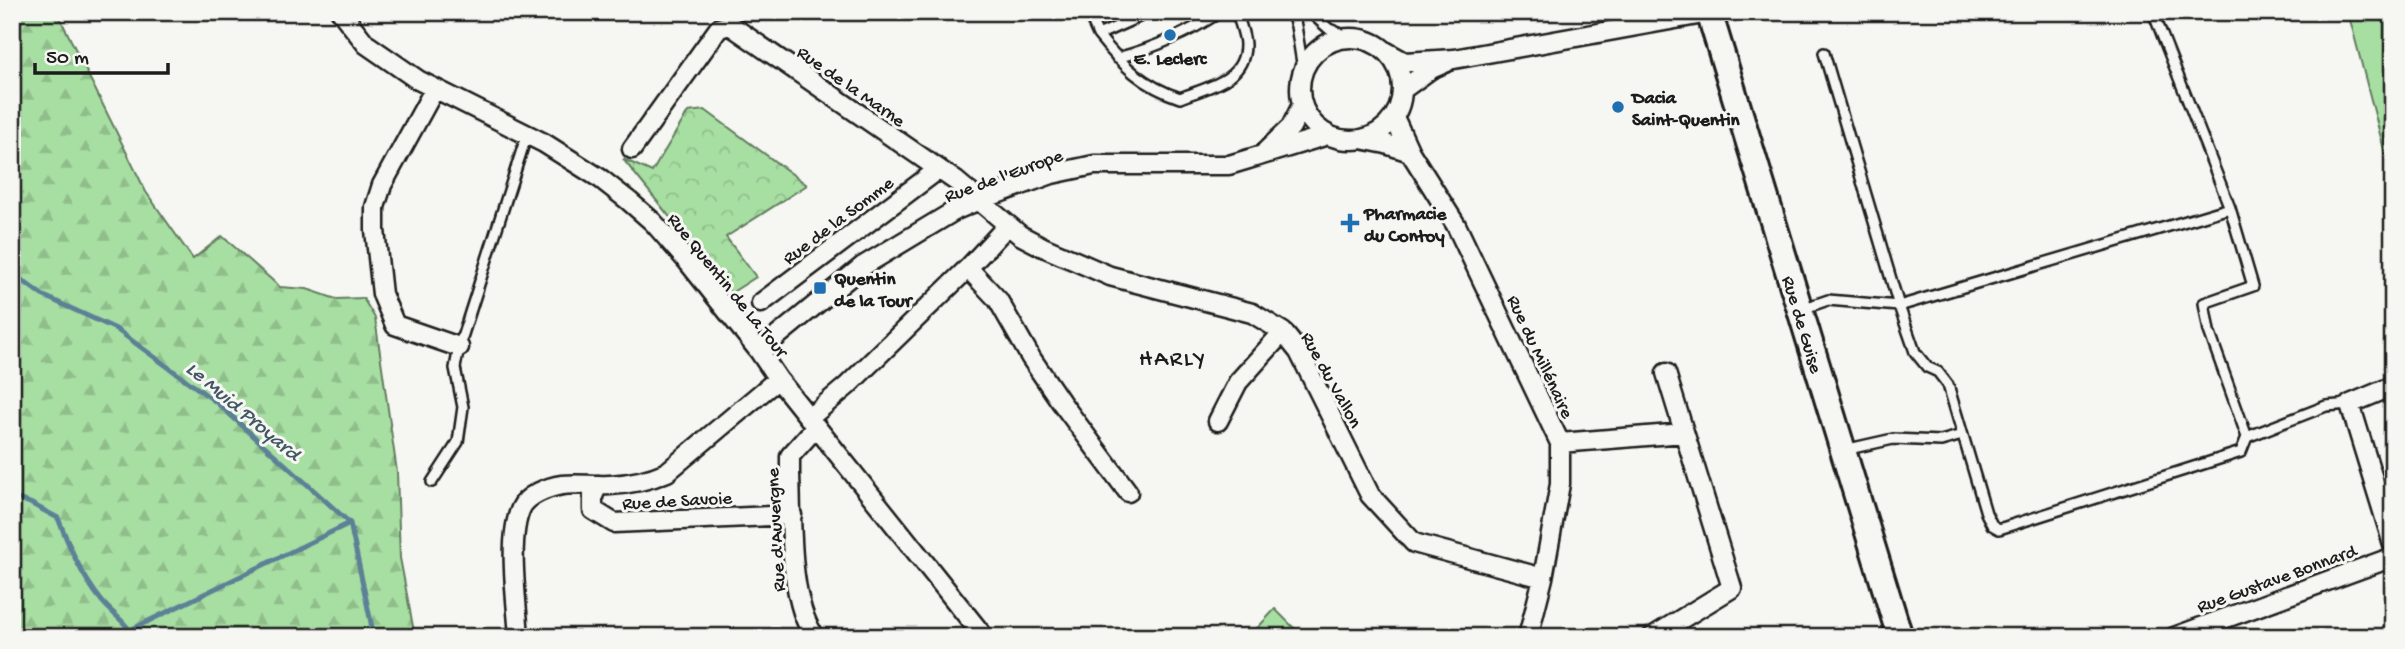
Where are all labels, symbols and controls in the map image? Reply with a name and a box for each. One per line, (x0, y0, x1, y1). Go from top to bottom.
marker: E. Leclerc (1162, 27, 1178, 43)
scale bar (35, 32, 168, 76)
street label: Rue de la Marne (791, 42, 909, 134)
text: 50 m (46, 47, 89, 72)
place label: E. Leclerc (1134, 49, 1208, 72)
place label: Dacia Saint-Quentin (1630, 88, 1741, 133)
marker: Dacia Saint-Quentin (1610, 99, 1626, 115)
street label: Rue de l'Europe (942, 145, 1067, 209)
street label: Rue de la Somme (779, 172, 899, 271)
place label: Pharmacie du Contoy (1363, 204, 1448, 249)
street label: Rue Quentin de La Tour (661, 209, 793, 365)
marker: Pharmacie du Contoy (1342, 215, 1358, 231)
place label: Quentin de la Tour (834, 269, 914, 314)
street label: Rue de Guise (1775, 274, 1826, 377)
marker: Quentin de la Tour (812, 280, 828, 296)
street label: Rue du Millénaire (1500, 292, 1578, 423)
street label: Rue du Vallon (1294, 329, 1366, 433)
district label: HARLY (1139, 347, 1207, 374)
water label: Le Muid Proyard (180, 358, 306, 469)
street label: Rue d'Auvergne (763, 467, 792, 592)
street label: Rue de Savoie (622, 488, 733, 517)
street label: Rue Gustave Bonnard (2194, 540, 2362, 620)

